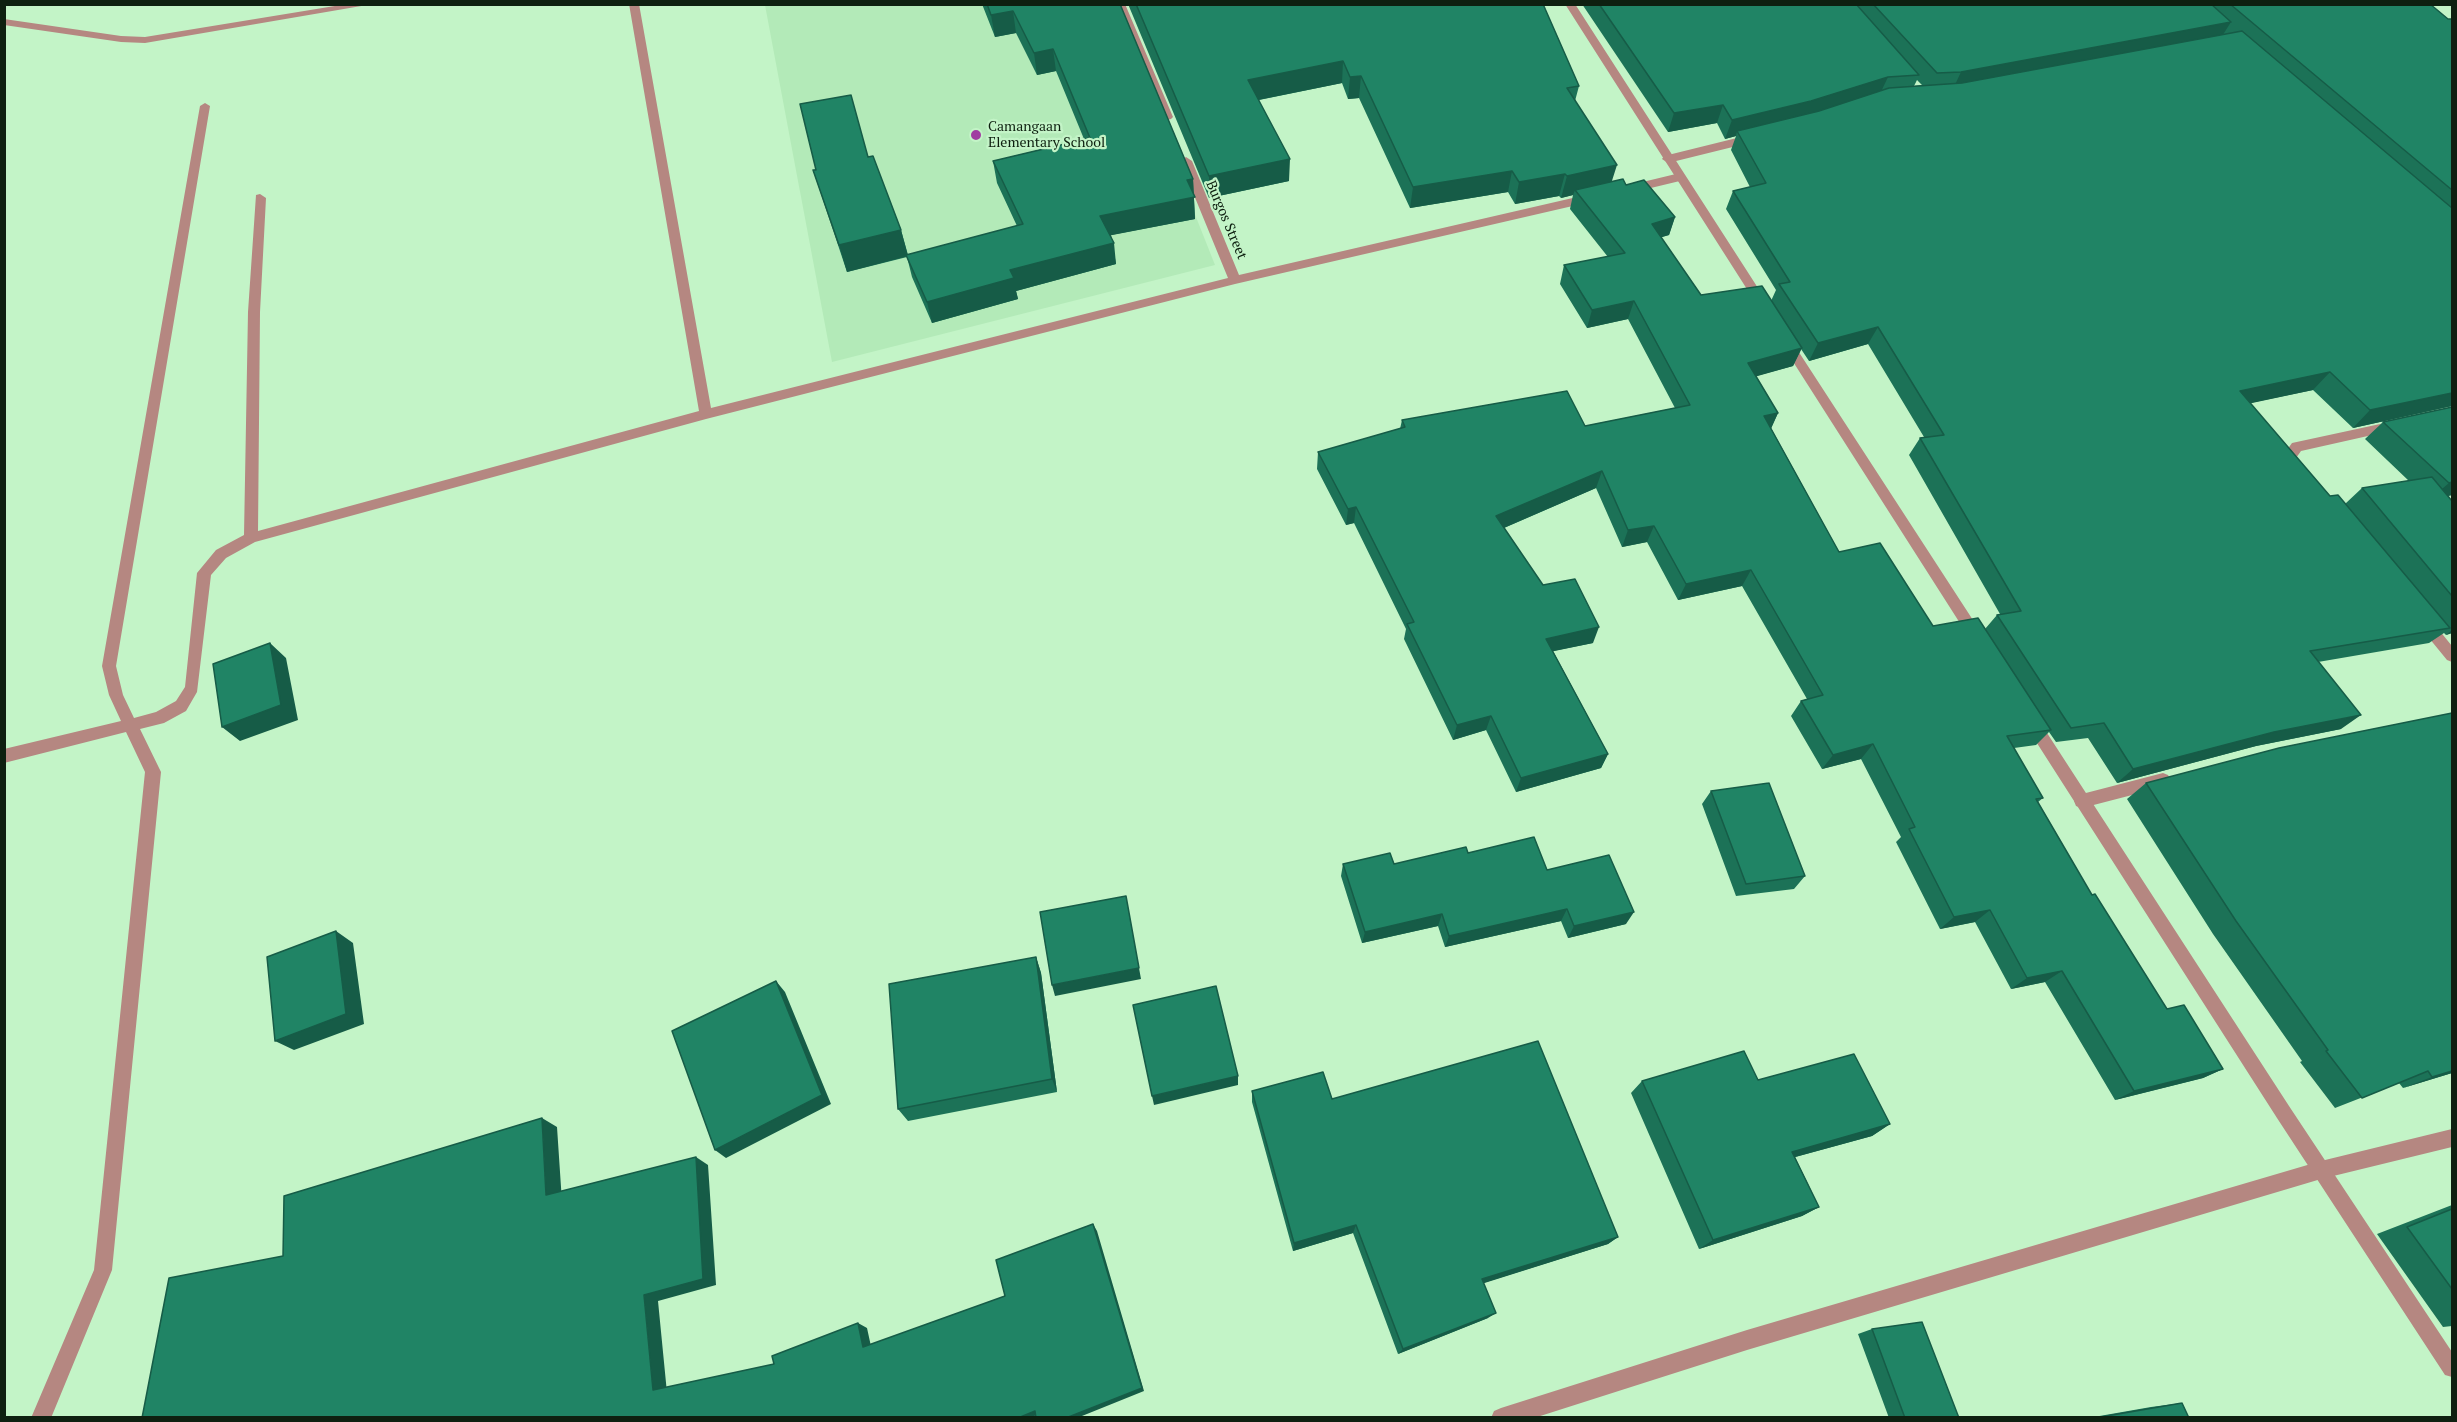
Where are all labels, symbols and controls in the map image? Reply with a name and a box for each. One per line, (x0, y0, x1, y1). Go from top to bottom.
place label: Camangaan Elementary School (988, 119, 1105, 152)
marker: Camangaan Elementary School (969, 128, 983, 142)
street label: Burgos Street (1202, 178, 1250, 262)

